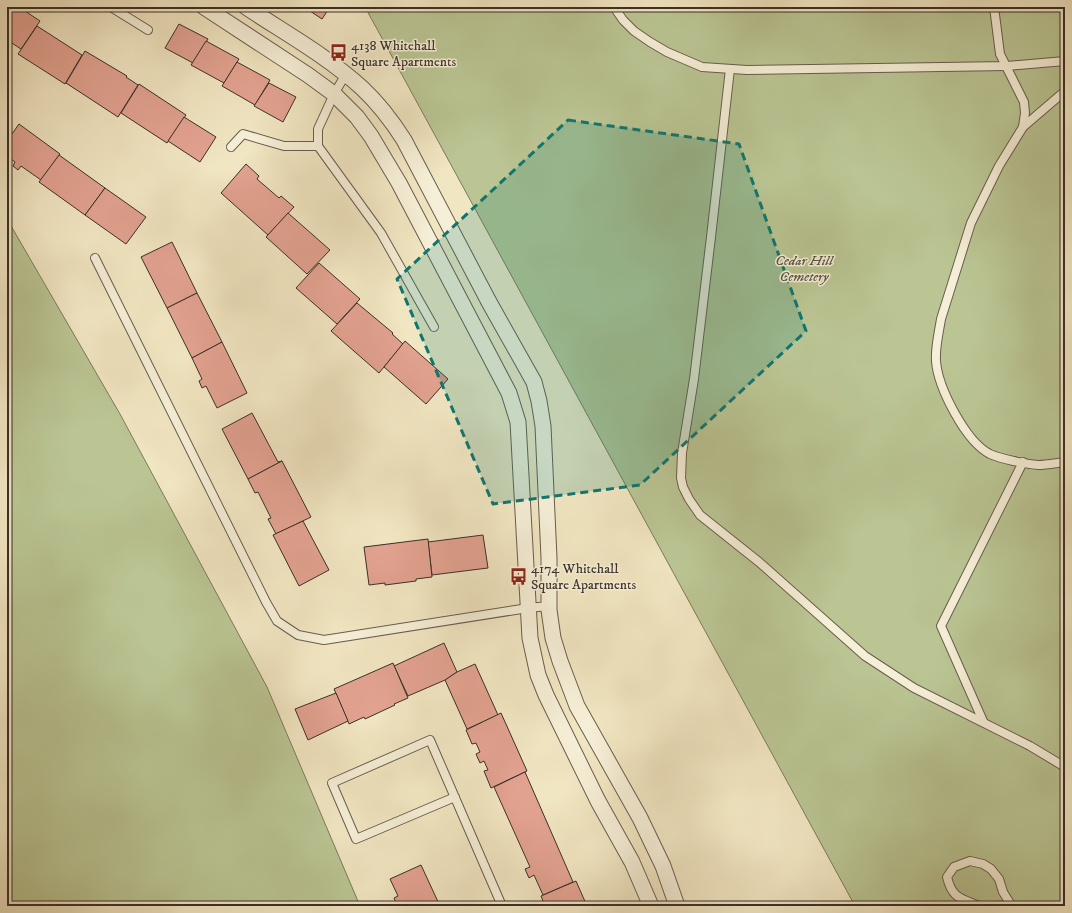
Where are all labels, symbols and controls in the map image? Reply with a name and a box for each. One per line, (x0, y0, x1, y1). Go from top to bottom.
place label: 4138 Whitehall Square Apartments (351, 37, 457, 71)
bus stop icon: 4138 Whitehall Square Apartments (328, 43, 348, 63)
park label: Cedar Hill Cemetery (775, 252, 834, 286)
place label: 4174 Whitehall Square Apartments (531, 560, 637, 594)
bus stop icon: 4174 Whitehall Square Apartments (508, 566, 528, 586)

